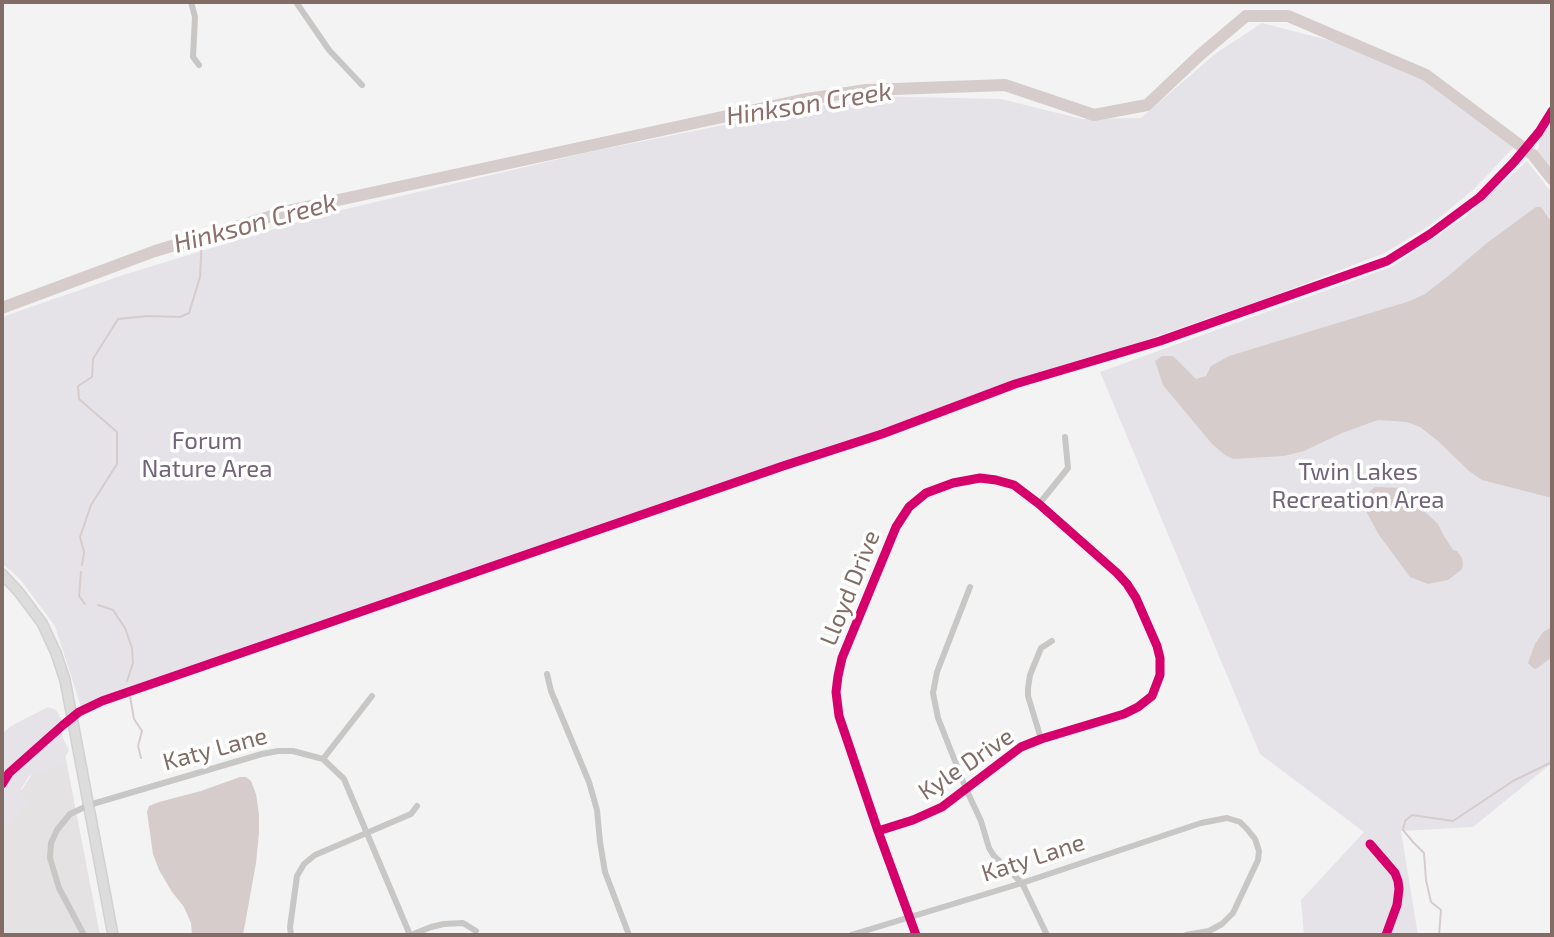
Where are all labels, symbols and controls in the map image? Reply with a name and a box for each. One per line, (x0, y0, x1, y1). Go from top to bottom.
water label: Hinkson Creek (724, 76, 894, 132)
water label: Hinkson Creek (170, 186, 340, 260)
park label: Forum Nature Area (142, 427, 272, 483)
park label: Twin Lakes Recreation Area (1271, 458, 1445, 514)
street label: Lloyd Drive (814, 526, 886, 650)
street label: Katy Lane (160, 721, 270, 777)
street label: Kyle Drive (913, 722, 1019, 806)
street label: Katy Lane (978, 828, 1088, 888)

